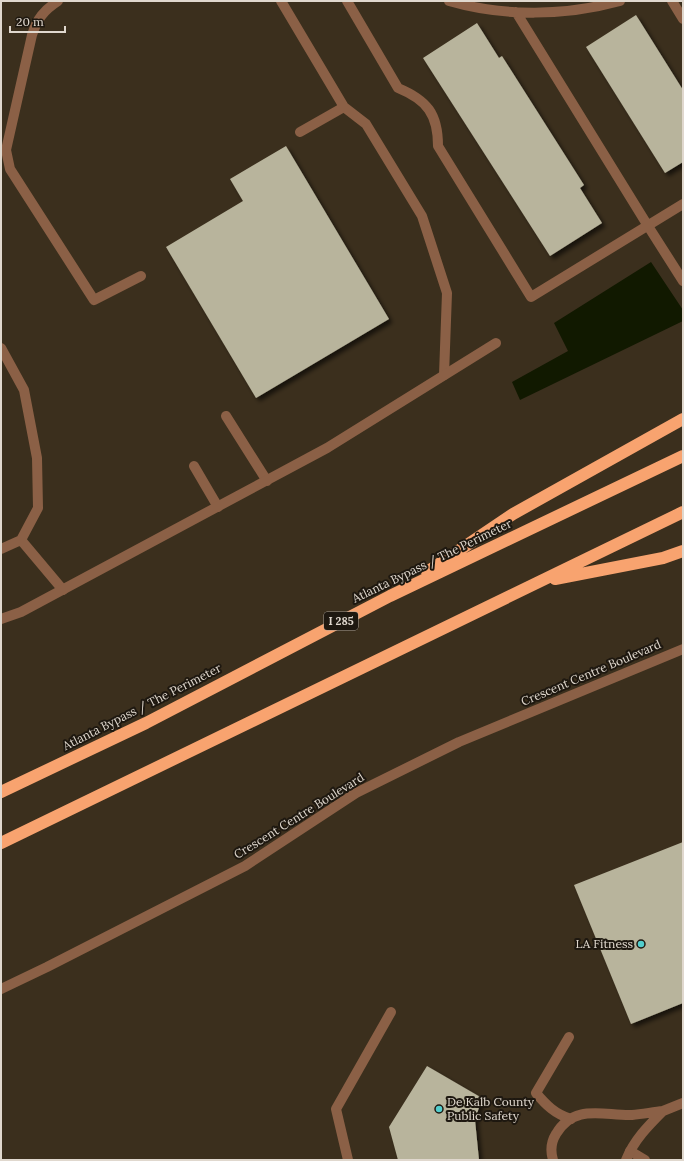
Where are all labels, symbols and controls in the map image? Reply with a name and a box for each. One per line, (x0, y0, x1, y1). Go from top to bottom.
scale bar (10, 8, 65, 34)
text: 20 m (16, 14, 44, 29)
street label: Atlanta Bypass / The Perimeter (349, 515, 515, 607)
road number: I 285 (324, 612, 358, 630)
street label: Crescent Centre Boulevard (519, 636, 663, 709)
street label: Atlanta Bypass / The Perimeter (59, 660, 225, 754)
street label: Crescent Centre Boulevard (231, 769, 367, 862)
place label: LA Fitness (576, 936, 633, 951)
marker: LA Fitness (636, 939, 646, 949)
place label: De Kalb County Public Safety (447, 1094, 535, 1123)
marker: De Kalb County Public Safety (434, 1104, 444, 1114)

